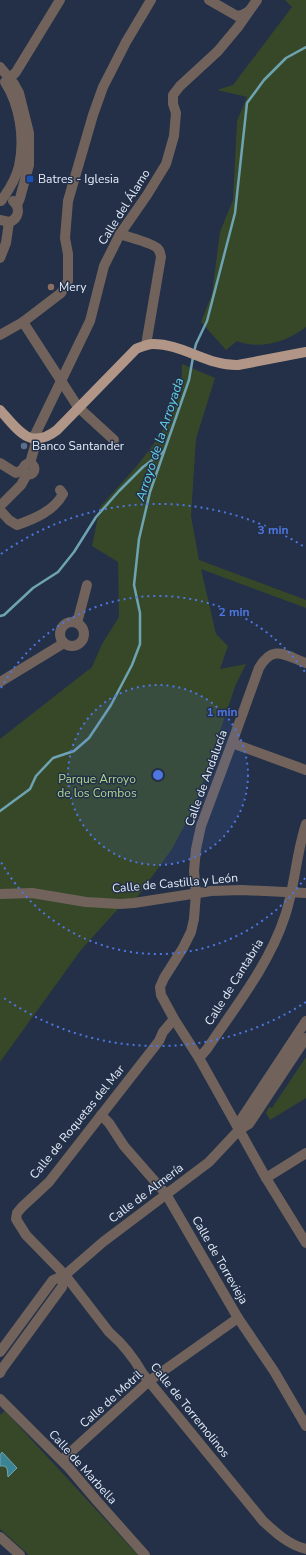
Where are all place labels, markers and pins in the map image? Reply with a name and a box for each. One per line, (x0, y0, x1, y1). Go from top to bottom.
place label: Batres - Iglesia (38, 171, 119, 187)
marker: Batres - Iglesia (25, 174, 35, 184)
place label: Mery (59, 279, 87, 295)
marker: Mery (46, 282, 56, 292)
place label: Banco Santander (32, 438, 125, 454)
marker: Banco Santander (19, 441, 29, 451)
centre of rings (151, 768, 165, 782)

